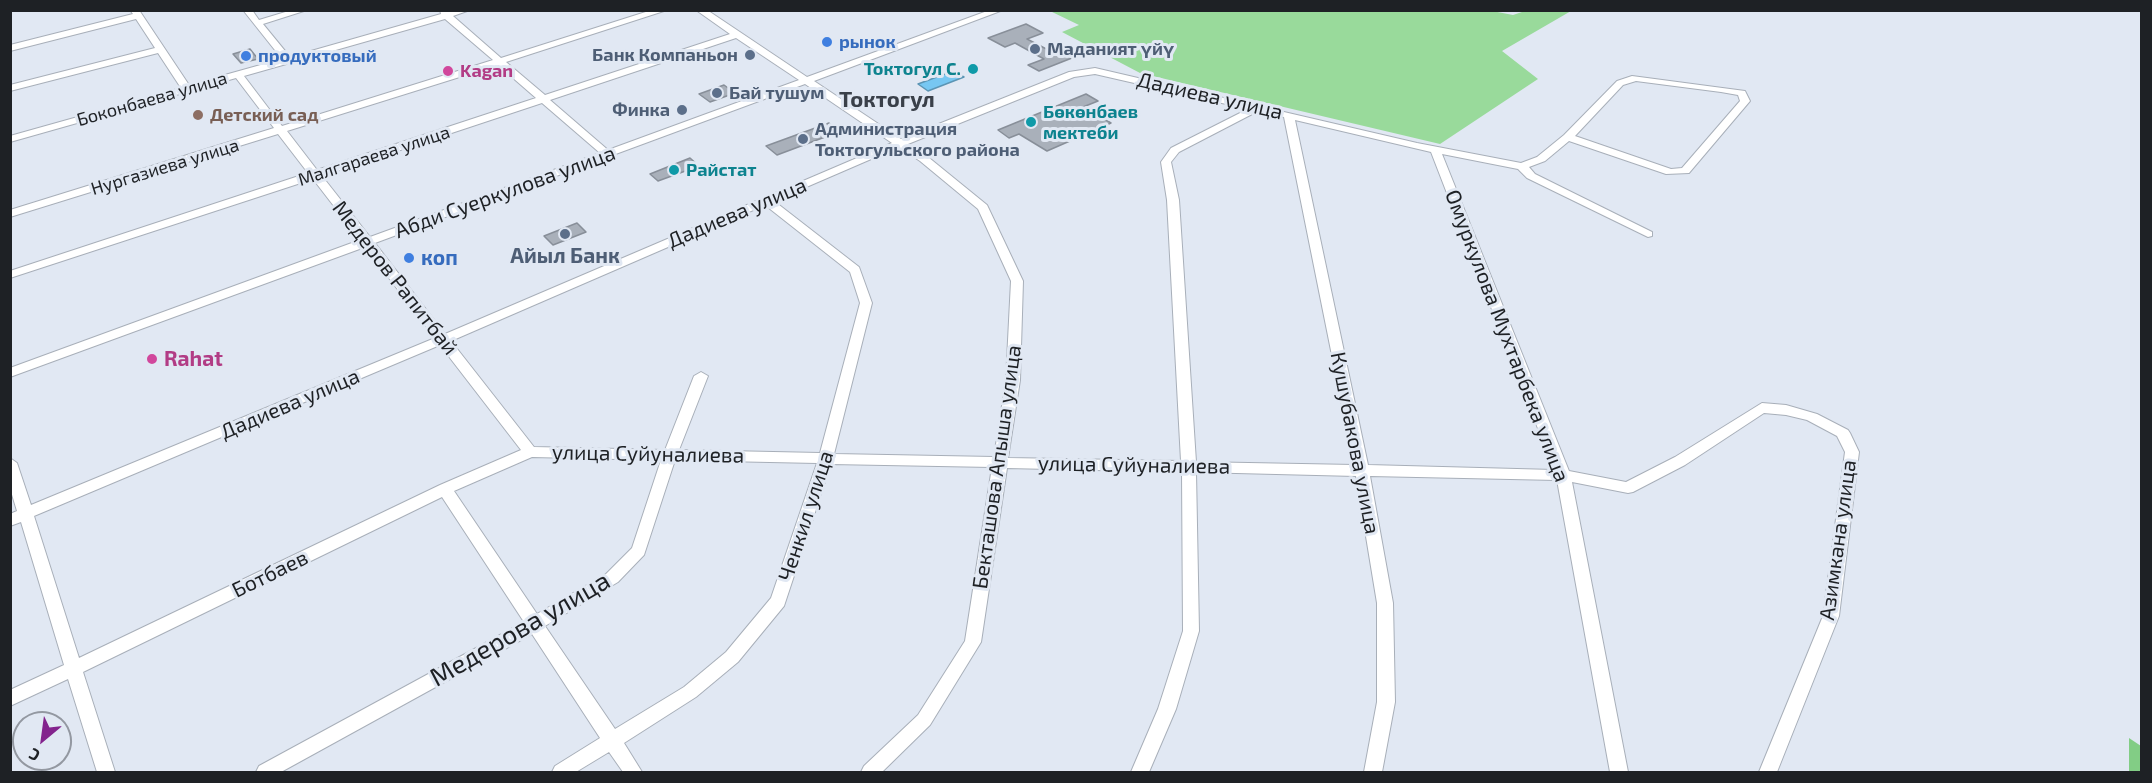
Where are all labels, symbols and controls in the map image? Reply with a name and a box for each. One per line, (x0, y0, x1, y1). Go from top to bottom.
place label: рынок (839, 31, 896, 53)
marker: рынок (820, 35, 834, 49)
place label: Маданият үйү (1047, 38, 1174, 60)
marker: Маданият үйү (1028, 42, 1042, 56)
place label: Банк Компаньон (592, 44, 738, 66)
place label: продуктовый (258, 45, 377, 67)
marker: Банк Компаньон (743, 48, 757, 62)
marker: продуктовый (239, 49, 253, 63)
place label: Токтогул С. (864, 58, 961, 80)
place label: Kagan (460, 60, 513, 82)
marker: Токтогул С. (966, 62, 980, 76)
marker: Kagan (441, 64, 455, 78)
street label: Боконбаева улица (74, 67, 230, 131)
street label: Дадиева улица (1135, 67, 1285, 125)
place label: Бай тушум (729, 82, 824, 104)
marker: Бай тушум (710, 86, 724, 100)
district label: Токтогул (839, 87, 935, 113)
place label: Финка (612, 99, 670, 121)
place label: Бөкөнбаев мектеби (1043, 101, 1138, 144)
marker: Финка (675, 103, 689, 117)
place label: Детский сад (210, 104, 318, 126)
marker: Детский сад (191, 108, 205, 122)
marker: Бөкөнбаев мектеби (1024, 115, 1038, 129)
place label: Администрация Токтогульского района (815, 118, 1020, 160)
street label: Малгараева улица (295, 121, 453, 191)
marker: Администрация Токтогульского района (796, 132, 810, 146)
street label: Нургазиева улица (88, 134, 242, 200)
street label: Абди Суеркулова улица (391, 140, 619, 244)
place label: Райстат (686, 159, 756, 181)
marker: Райстат (667, 163, 681, 177)
street label: Дадиева улица (664, 172, 810, 254)
street label: Омуркулова Мухтарбека улица (1440, 186, 1574, 486)
street label: Медеров Рапитбай (327, 196, 463, 360)
marker: Айыл Банк (558, 227, 572, 241)
place label: Айыл Банк (510, 243, 620, 269)
place label: коп (421, 245, 458, 271)
marker: коп (402, 251, 416, 265)
street label: Бекташова Апыша улица (967, 343, 1027, 591)
place label: Rahat (164, 346, 223, 372)
street label: Кушубакова улица (1325, 350, 1385, 536)
marker: Rahat (145, 352, 159, 366)
street label: Дадиева улица (217, 363, 363, 445)
street label: улица Суйуналиева (552, 440, 744, 468)
street label: Ченкил улица (773, 448, 839, 584)
street label: улица Суйуналиева (1038, 451, 1230, 479)
street label: Азимкана улица (1814, 458, 1862, 622)
street label: Ботбаев (228, 545, 312, 603)
street label: Медерова улица (424, 565, 616, 693)
north arrow (12, 711, 72, 771)
text: С (25, 745, 43, 766)

